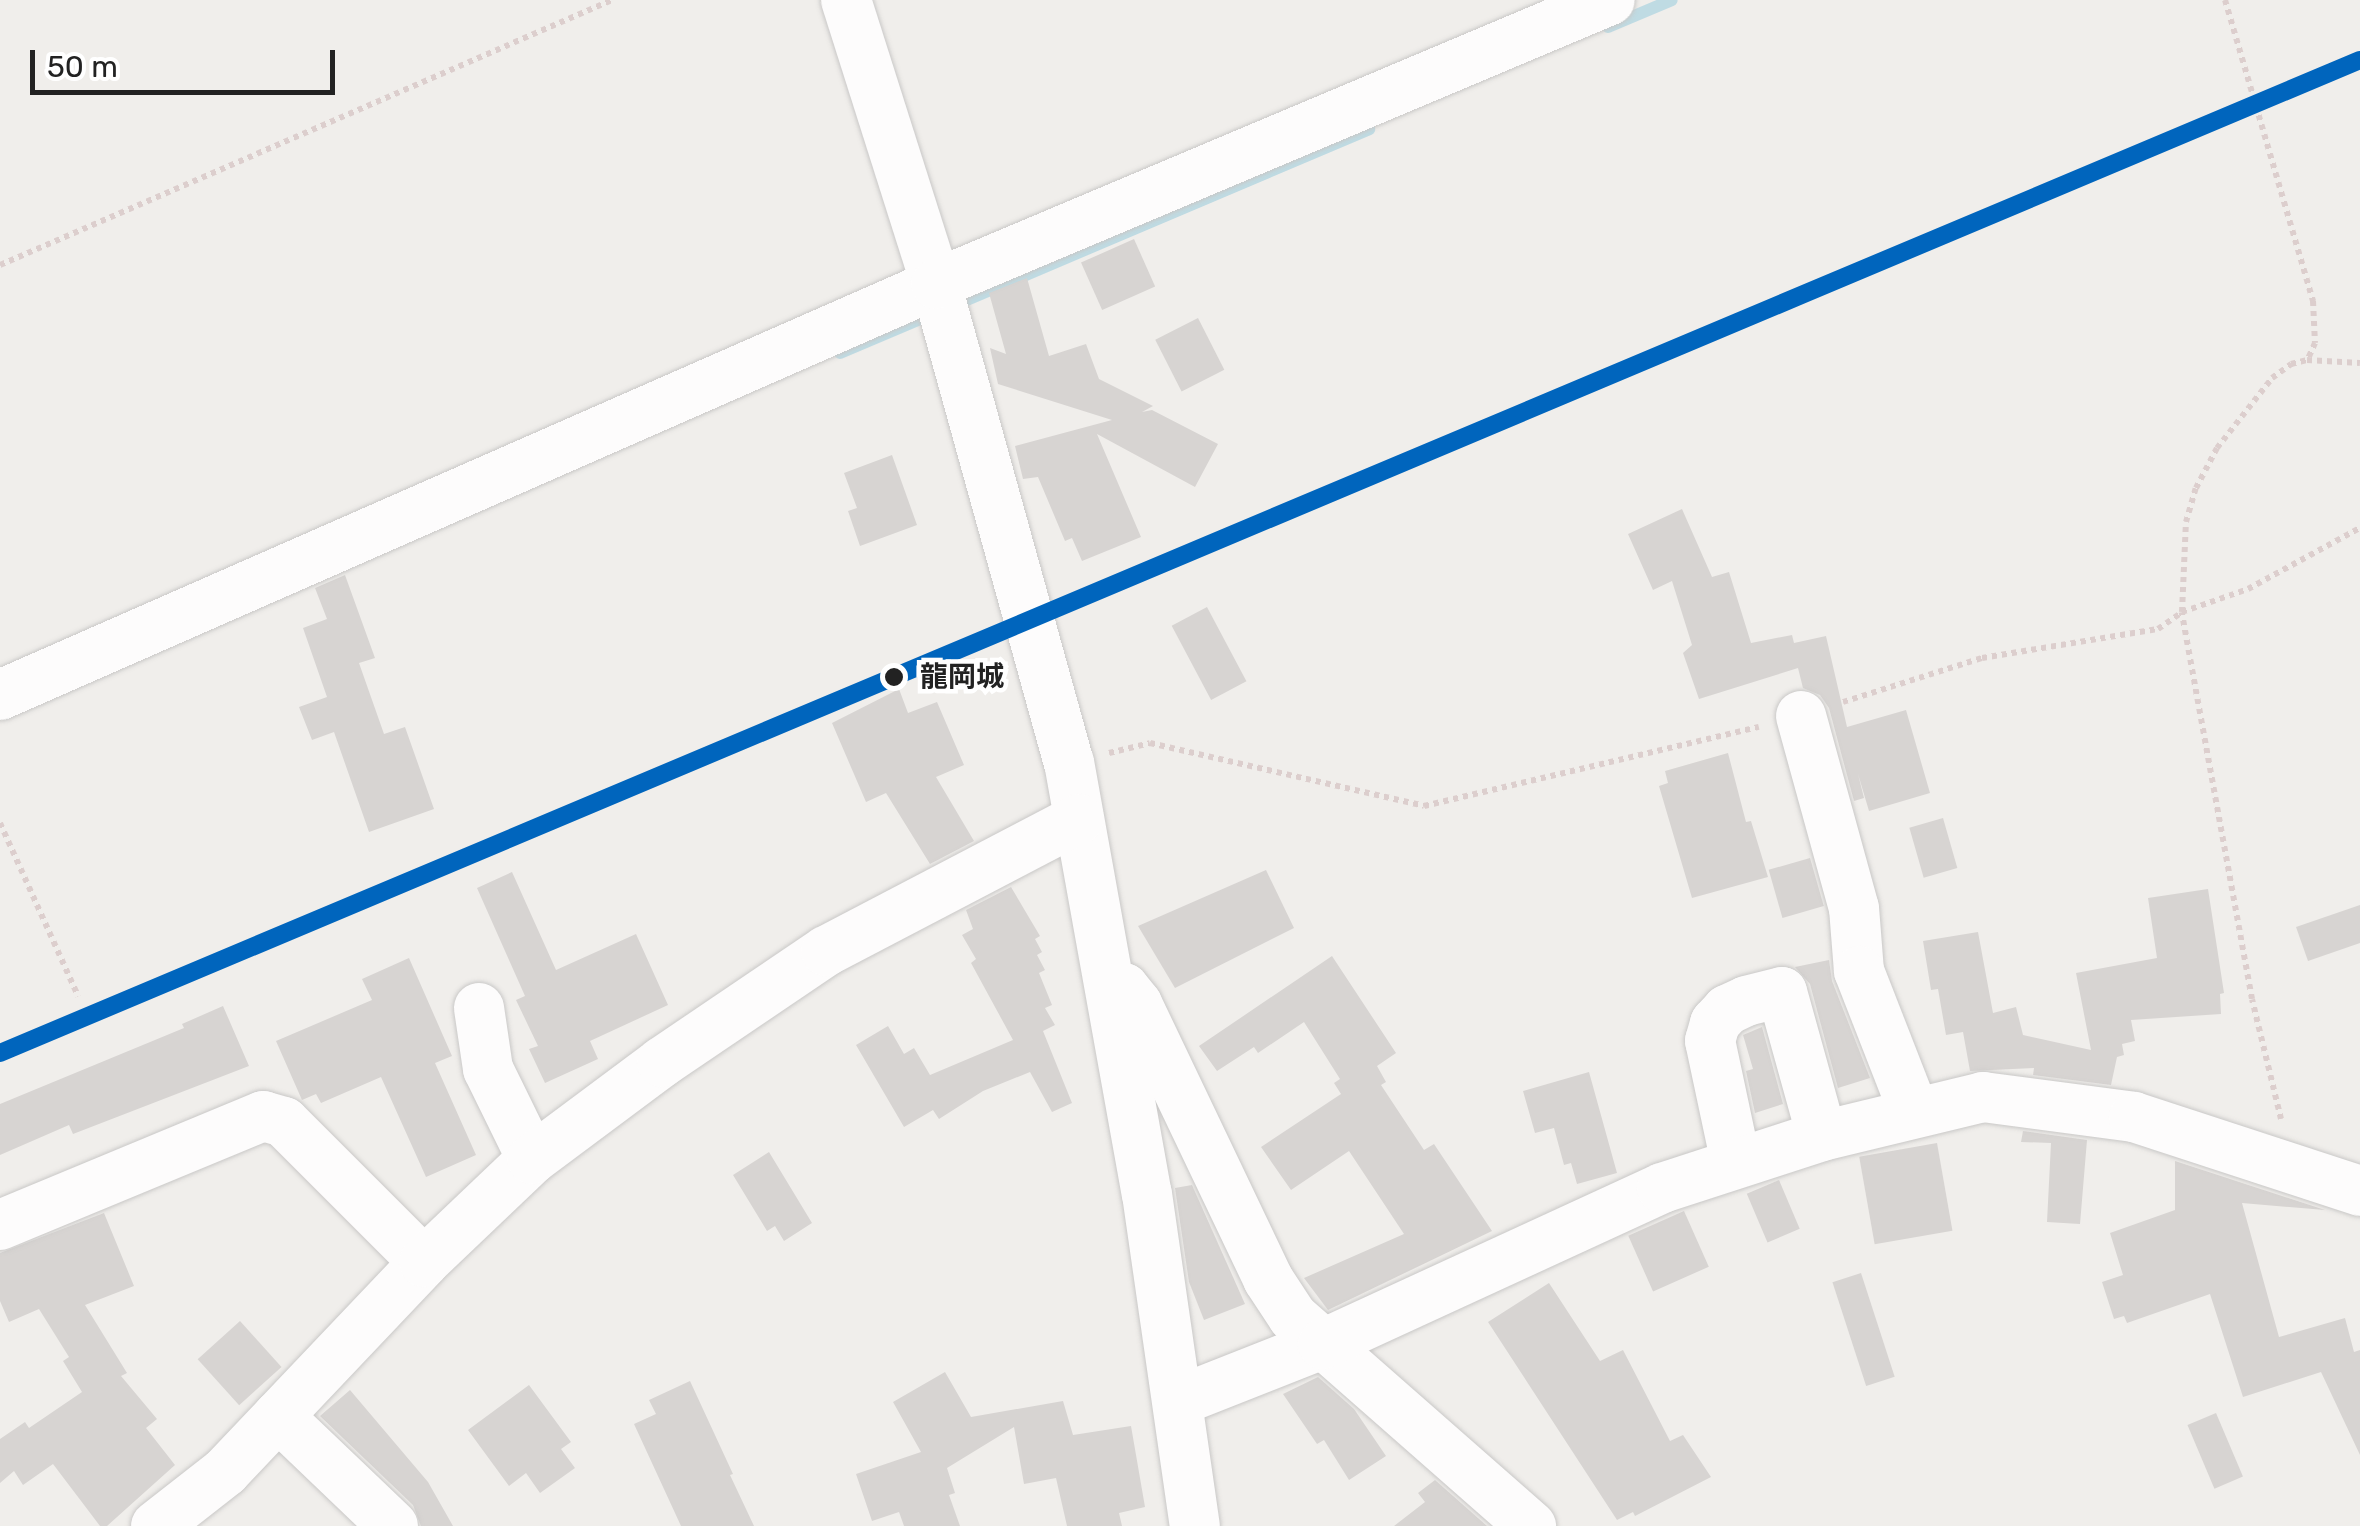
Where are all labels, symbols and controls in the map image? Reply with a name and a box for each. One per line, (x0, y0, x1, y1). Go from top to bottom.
scale bar (35, 30, 340, 92)
text: 50 m (47, 49, 118, 85)
marker: 龍岡城 (877, 660, 911, 694)
place label: 龍岡城 (920, 660, 1004, 694)

